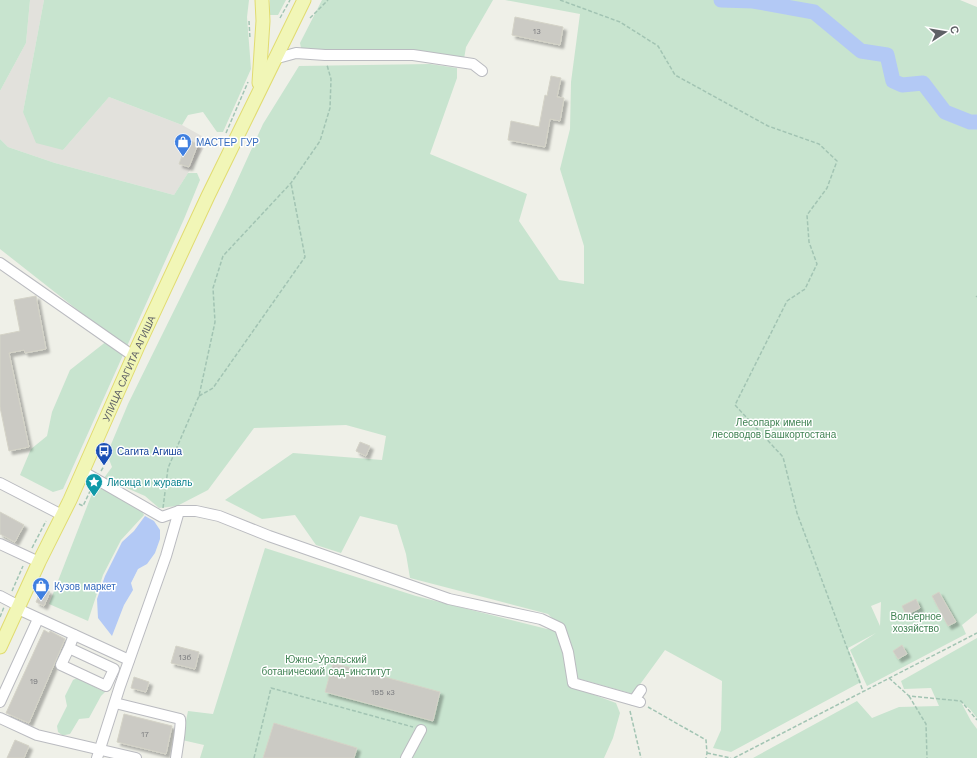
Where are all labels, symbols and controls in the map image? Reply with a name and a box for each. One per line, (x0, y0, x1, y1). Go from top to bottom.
north arrow (925, 12, 965, 52)
text: С (947, 25, 961, 35)
house number: 13 (533, 27, 541, 36)
shop icon: МАСТЕР ГУР (173, 132, 193, 157)
place label: МАСТЕР ГУР (196, 137, 259, 148)
street label: УЛИЦА САГИТА АГИША (101, 314, 158, 423)
park label: Лесопарк имени лесоводов Башкортостана (712, 417, 837, 440)
bus stop icon: Сагита Агиша (94, 441, 114, 466)
place label: Сагита Агиша (117, 446, 182, 457)
place icon: Лисица и журавль (84, 472, 104, 497)
place label: Лисица и журавль (107, 477, 192, 488)
shop icon: Кузов маркет (31, 576, 51, 601)
place label: Кузов маркет (54, 581, 116, 592)
park label: Вольерное хозяйство (891, 611, 942, 634)
house number: 13б (179, 653, 192, 662)
park label: Южно-Уральский ботанический сад-институт (262, 654, 391, 677)
house number: 19 (30, 677, 38, 686)
house number: 195 к3 (371, 688, 395, 697)
house number: 17 (141, 730, 149, 739)

